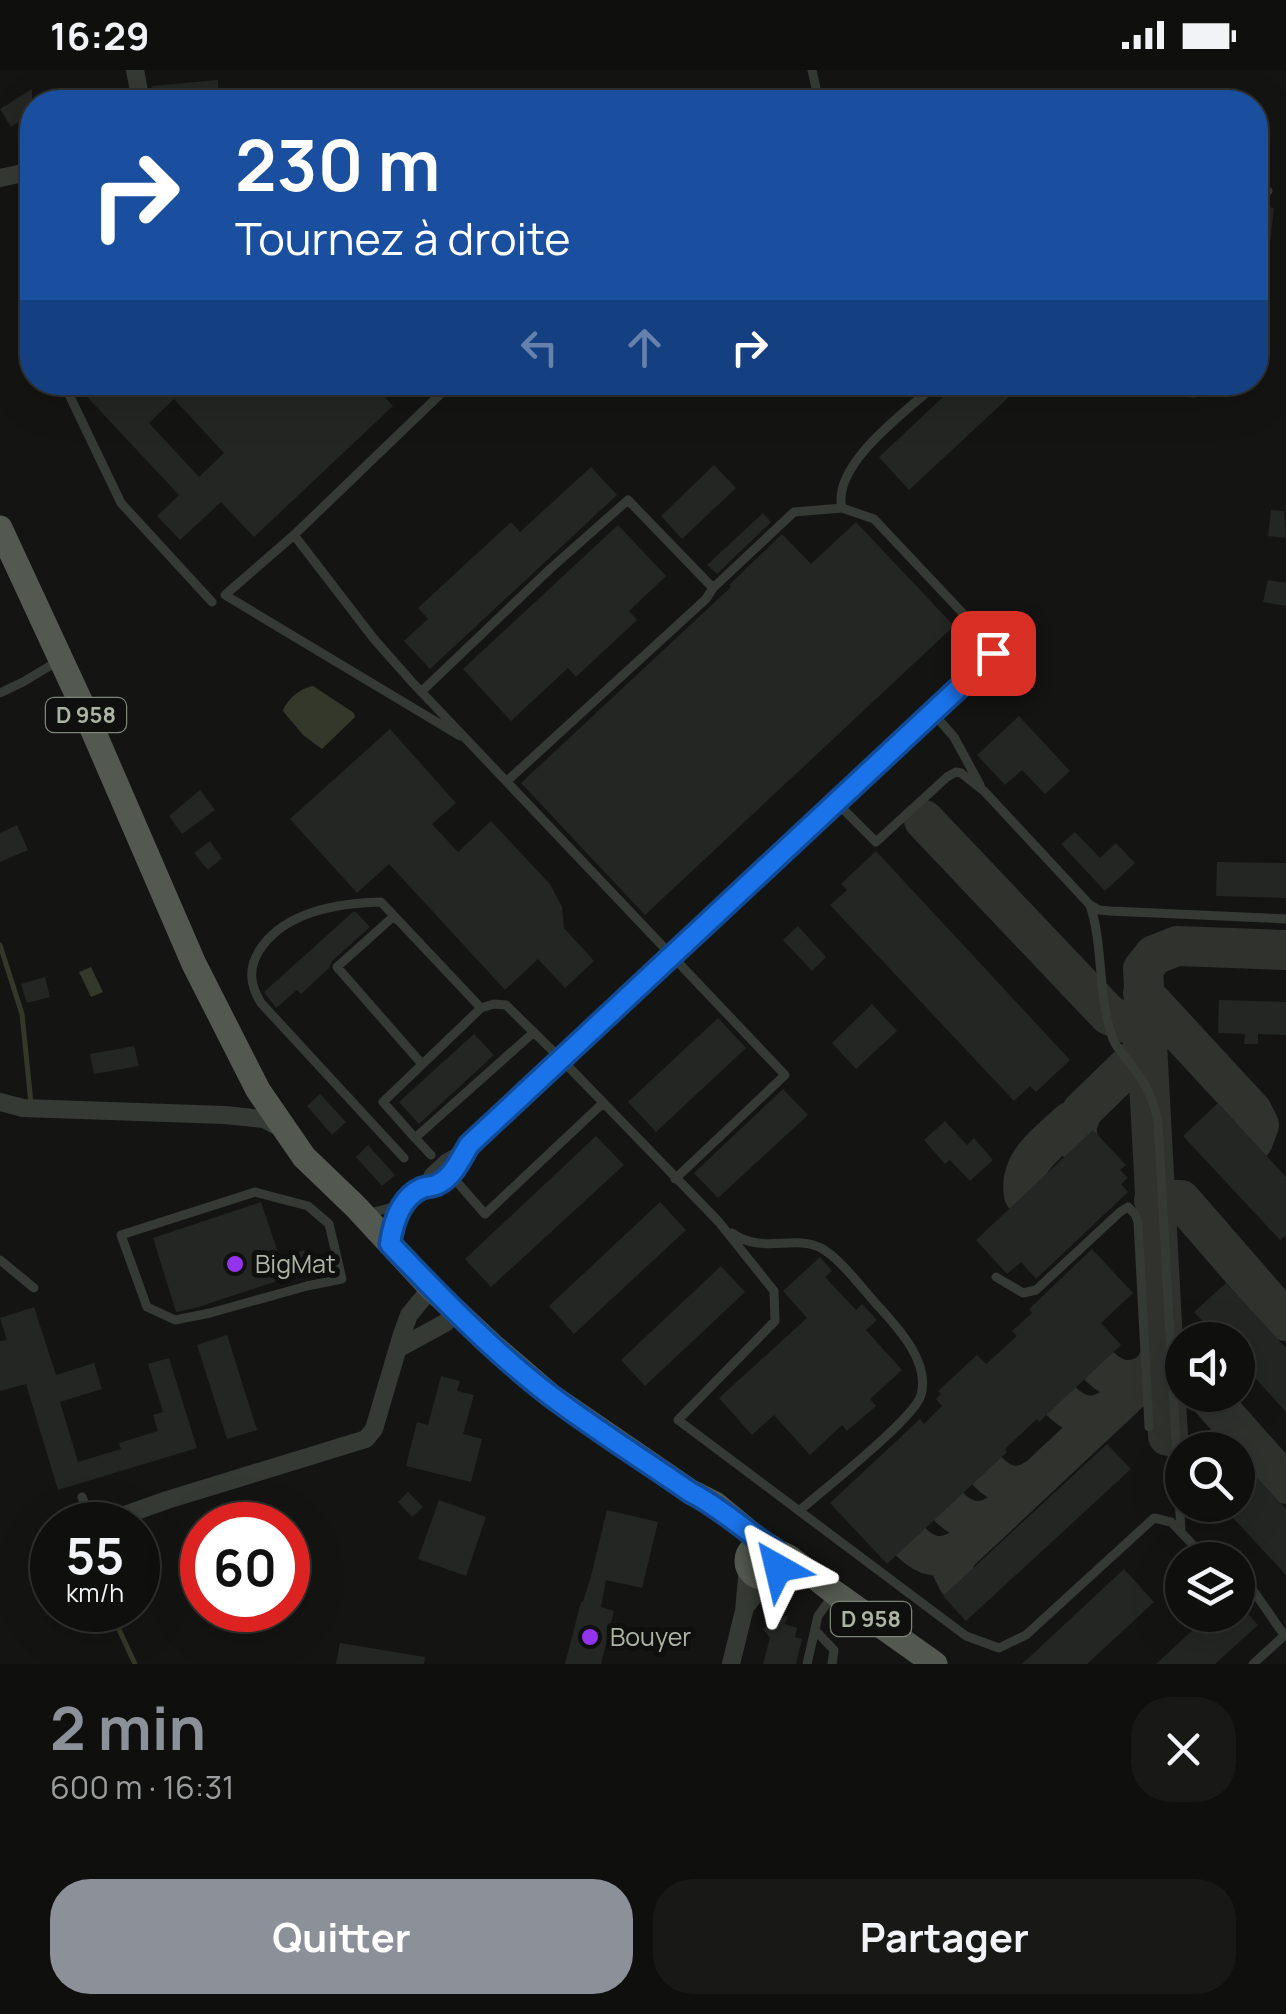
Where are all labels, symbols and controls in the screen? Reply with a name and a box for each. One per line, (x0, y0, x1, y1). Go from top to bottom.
text: 16:29 (50, 9, 150, 61)
text: 230 m (235, 116, 440, 212)
icon: right (70, 130, 200, 260)
text: Tournez à droite (235, 207, 571, 269)
icon: left (512, 320, 567, 375)
icon: ahead (617, 320, 672, 375)
icon: right (722, 320, 777, 375)
pin (951, 611, 1036, 696)
icon: arrive (966, 626, 1021, 681)
road number: D 958 (46, 698, 126, 732)
place label: BigMat (255, 1246, 336, 1281)
marker: BigMat (224, 1253, 246, 1275)
map controls (1165, 1322, 1255, 1632)
button: sound (1165, 1322, 1255, 1412)
button: search (1165, 1432, 1255, 1522)
speed limit sign: 60 (180, 1502, 310, 1632)
position arrow (726, 1516, 830, 1620)
text: 55 (66, 1521, 124, 1589)
button: layers (1165, 1542, 1255, 1632)
text: km/h (66, 1575, 124, 1610)
road number: D 958 (831, 1602, 911, 1636)
place label: Bouyer (610, 1619, 691, 1654)
marker: Bouyer (579, 1626, 601, 1648)
text: 2 min (50, 1686, 206, 1768)
button: close (1131, 1697, 1236, 1802)
text: 600 m · 16:31 (50, 1765, 235, 1809)
button: Quitter (50, 1879, 633, 1994)
button: Partager (653, 1879, 1236, 1994)

